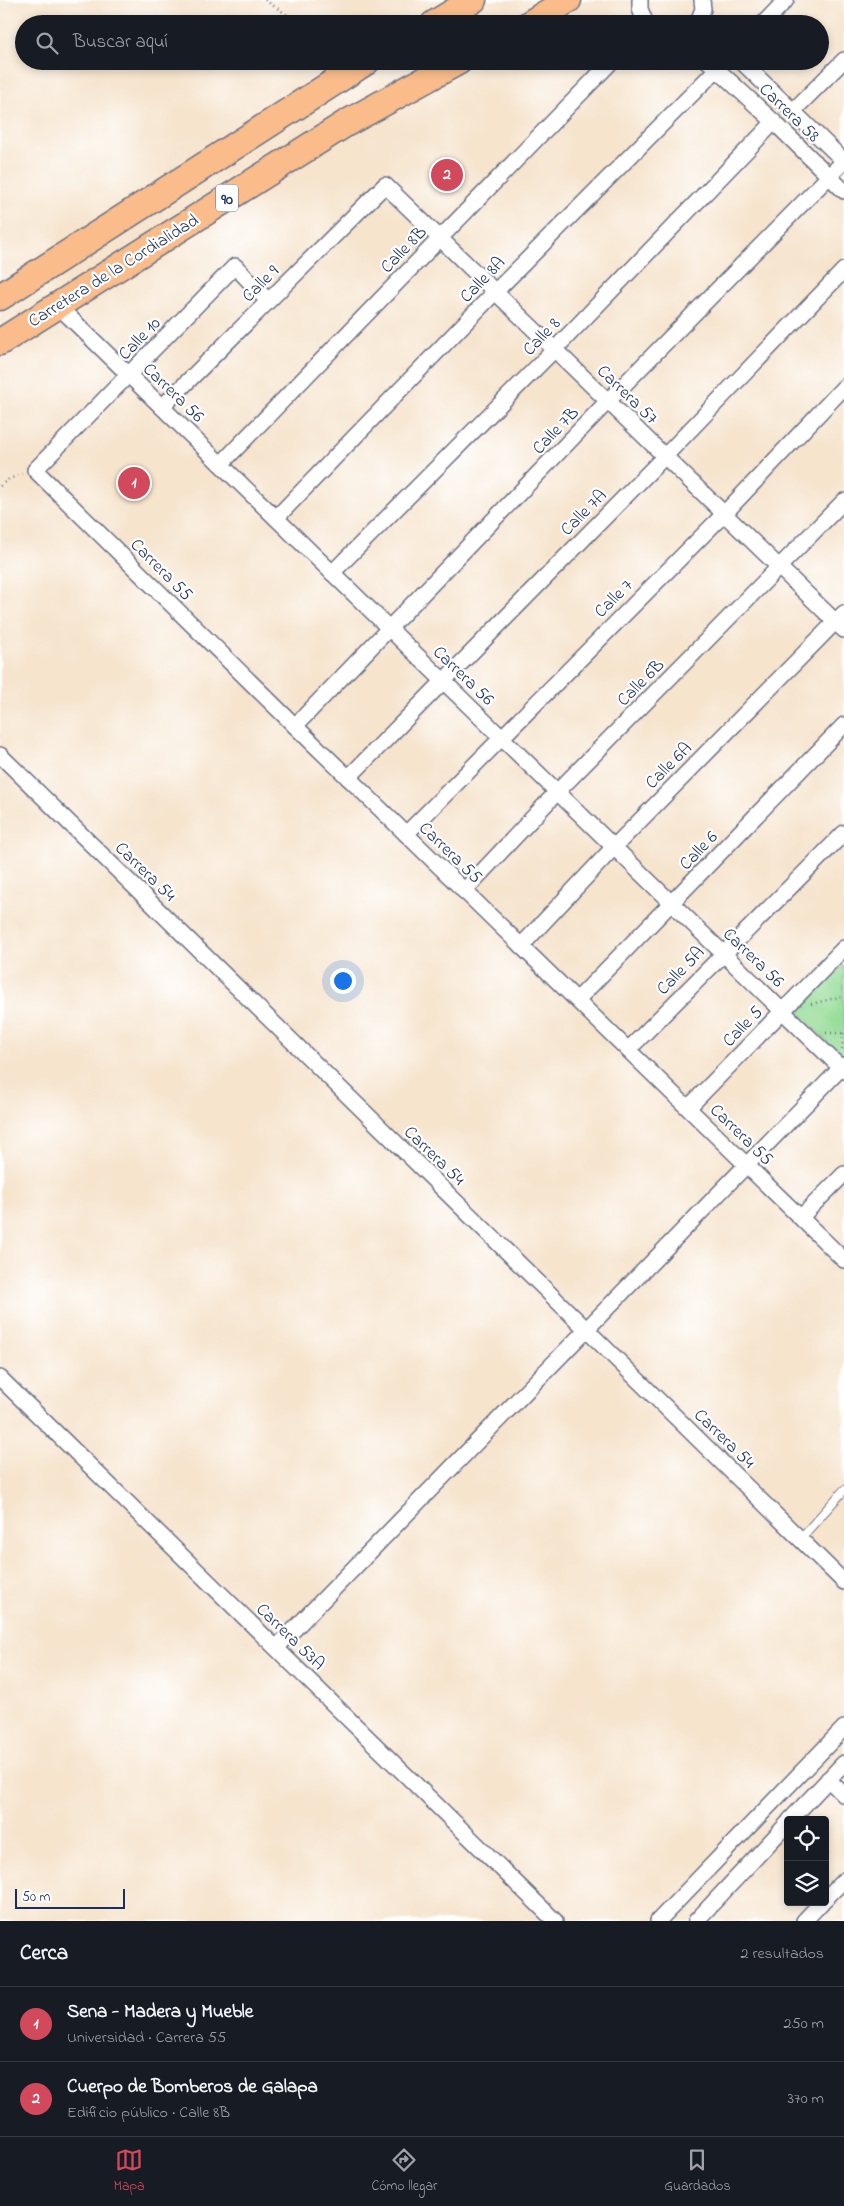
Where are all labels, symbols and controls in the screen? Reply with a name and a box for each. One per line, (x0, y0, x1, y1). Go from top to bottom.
search box (15, 15, 829, 70)
icon: search (33, 29, 61, 57)
text: Buscar aquí (73, 29, 168, 56)
street label: Carrera 58 (752, 78, 825, 149)
pin: 2 (431, 156, 463, 194)
road number: 90 (216, 184, 238, 212)
street label: Carretera de la Cordialidad (24, 209, 204, 335)
street label: Calle 8B (375, 221, 434, 280)
street label: Calle 8A (455, 251, 512, 310)
street label: Calle 9 (237, 259, 286, 309)
street label: Calle 10 (113, 312, 168, 367)
street label: Calle 8 (517, 312, 568, 363)
street label: Carrera 56 (136, 357, 209, 430)
street label: Carrera 57 (590, 360, 664, 432)
street label: Calle 7B (527, 402, 586, 461)
pin: 1 (118, 464, 150, 502)
street label: Calle 7A (555, 484, 614, 543)
street label: Carrera 55 (123, 533, 198, 608)
street label: Calle 7 (589, 574, 640, 625)
street label: Carrera 56 (426, 640, 499, 713)
street label: Calle 6B (612, 654, 671, 713)
street label: Calle 6A (640, 737, 699, 796)
street label: Carrera 55 (412, 817, 487, 890)
street label: Calle 6 (674, 826, 725, 877)
street label: Carrera 54 (108, 837, 182, 909)
street label: Carrera 56 (716, 922, 789, 995)
street label: Calle 5A (651, 941, 711, 1002)
your location (330, 968, 356, 994)
street label: Calle 5 (717, 1001, 770, 1054)
street label: Carrera 55 (703, 1099, 778, 1172)
street label: Carrera 54 (397, 1121, 471, 1193)
street label: Carrera 54 (687, 1404, 761, 1476)
street label: Carrera 53A (249, 1598, 330, 1677)
map controls (784, 1816, 829, 1906)
button: locate (784, 1816, 829, 1861)
button: layers (784, 1861, 829, 1906)
scale bar (15, 1886, 125, 1909)
text: 50 m (22, 1887, 50, 1908)
text: Cerca (20, 1939, 68, 1969)
text: 2 resultados (741, 1942, 824, 1966)
text: Sena - Madera y Mueble (67, 1999, 253, 2026)
text: 1 (33, 2012, 39, 2036)
text: 250 m (784, 2012, 824, 2036)
text: Universidad · Carrera 55 (67, 2026, 226, 2050)
text: Cuerpo de Bomberos de Galapa (67, 2074, 318, 2101)
text: 2 (32, 2087, 40, 2111)
text: 370 m (787, 2087, 824, 2111)
text: Edificio público · Calle 8B (67, 2101, 230, 2125)
tab: Mapa (113, 2146, 145, 2197)
tab: Cómo llegar (372, 2146, 437, 2197)
tab: Guardados (664, 2146, 731, 2197)

